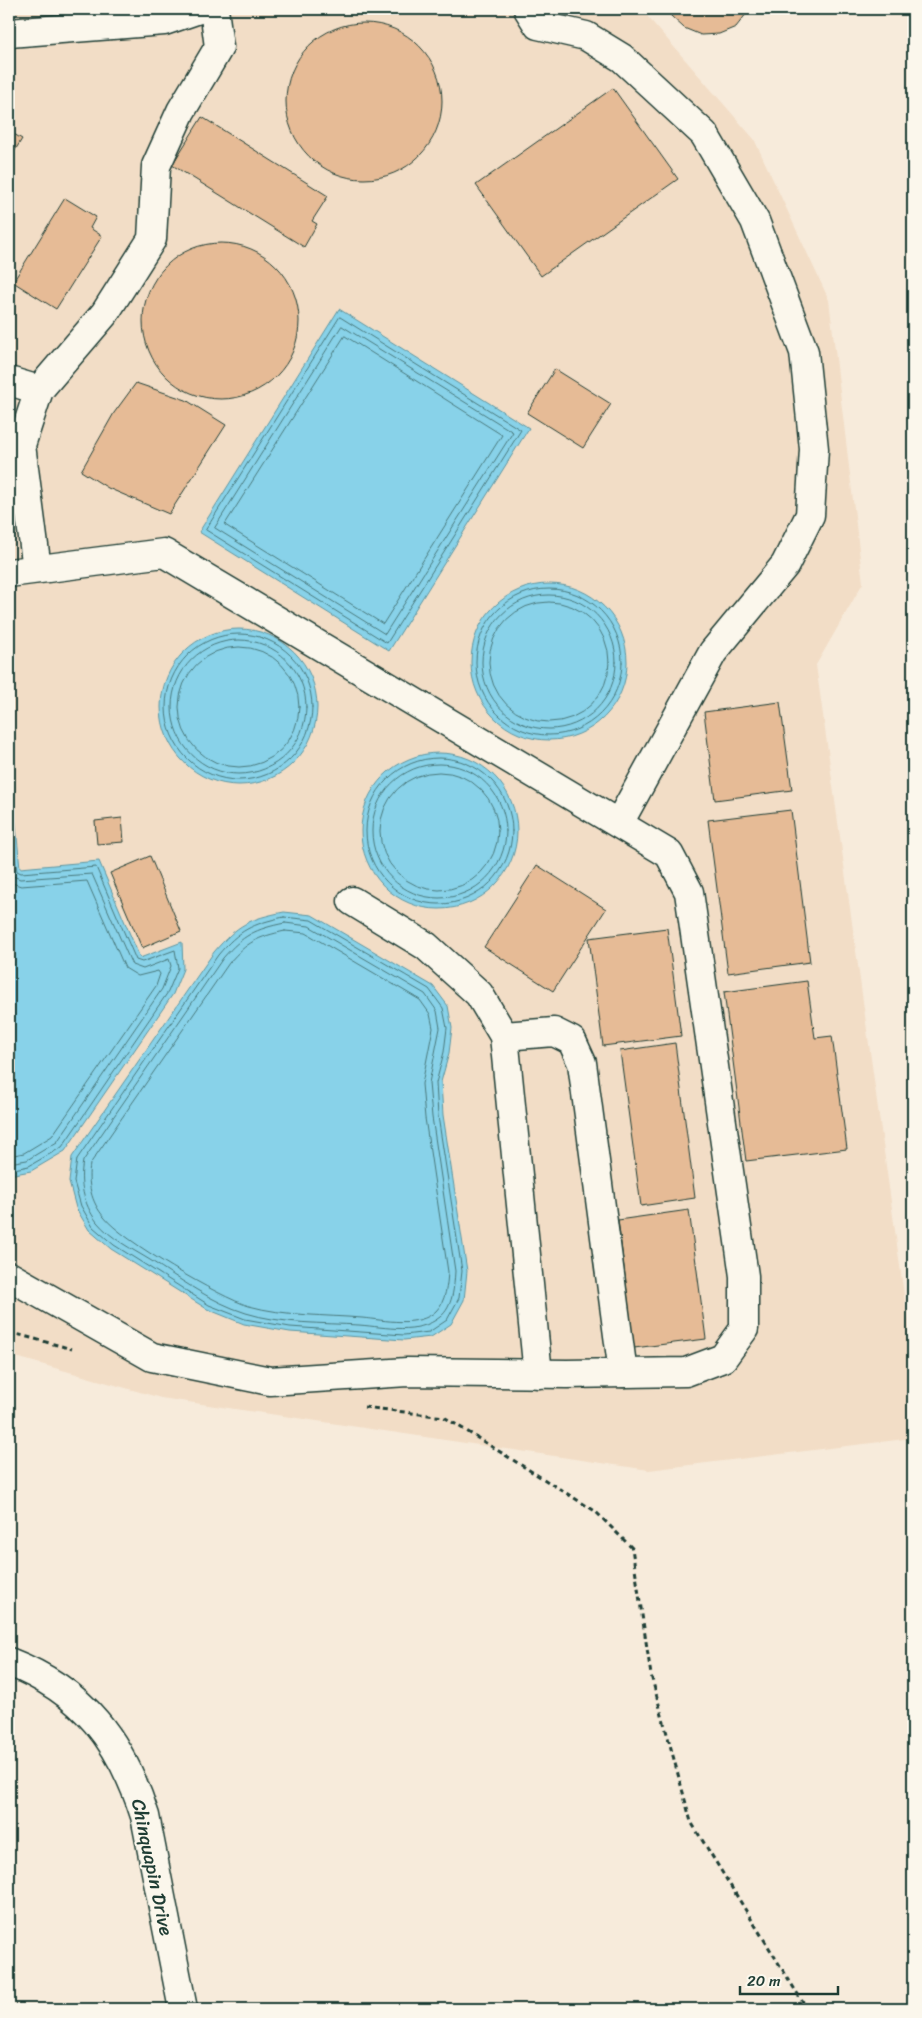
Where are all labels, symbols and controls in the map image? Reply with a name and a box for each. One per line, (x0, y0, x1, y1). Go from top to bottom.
street label: Chinquapin Drive (122, 1796, 183, 1939)
scale bar (740, 1963, 837, 1995)
text: 20 m (747, 1968, 781, 1994)

